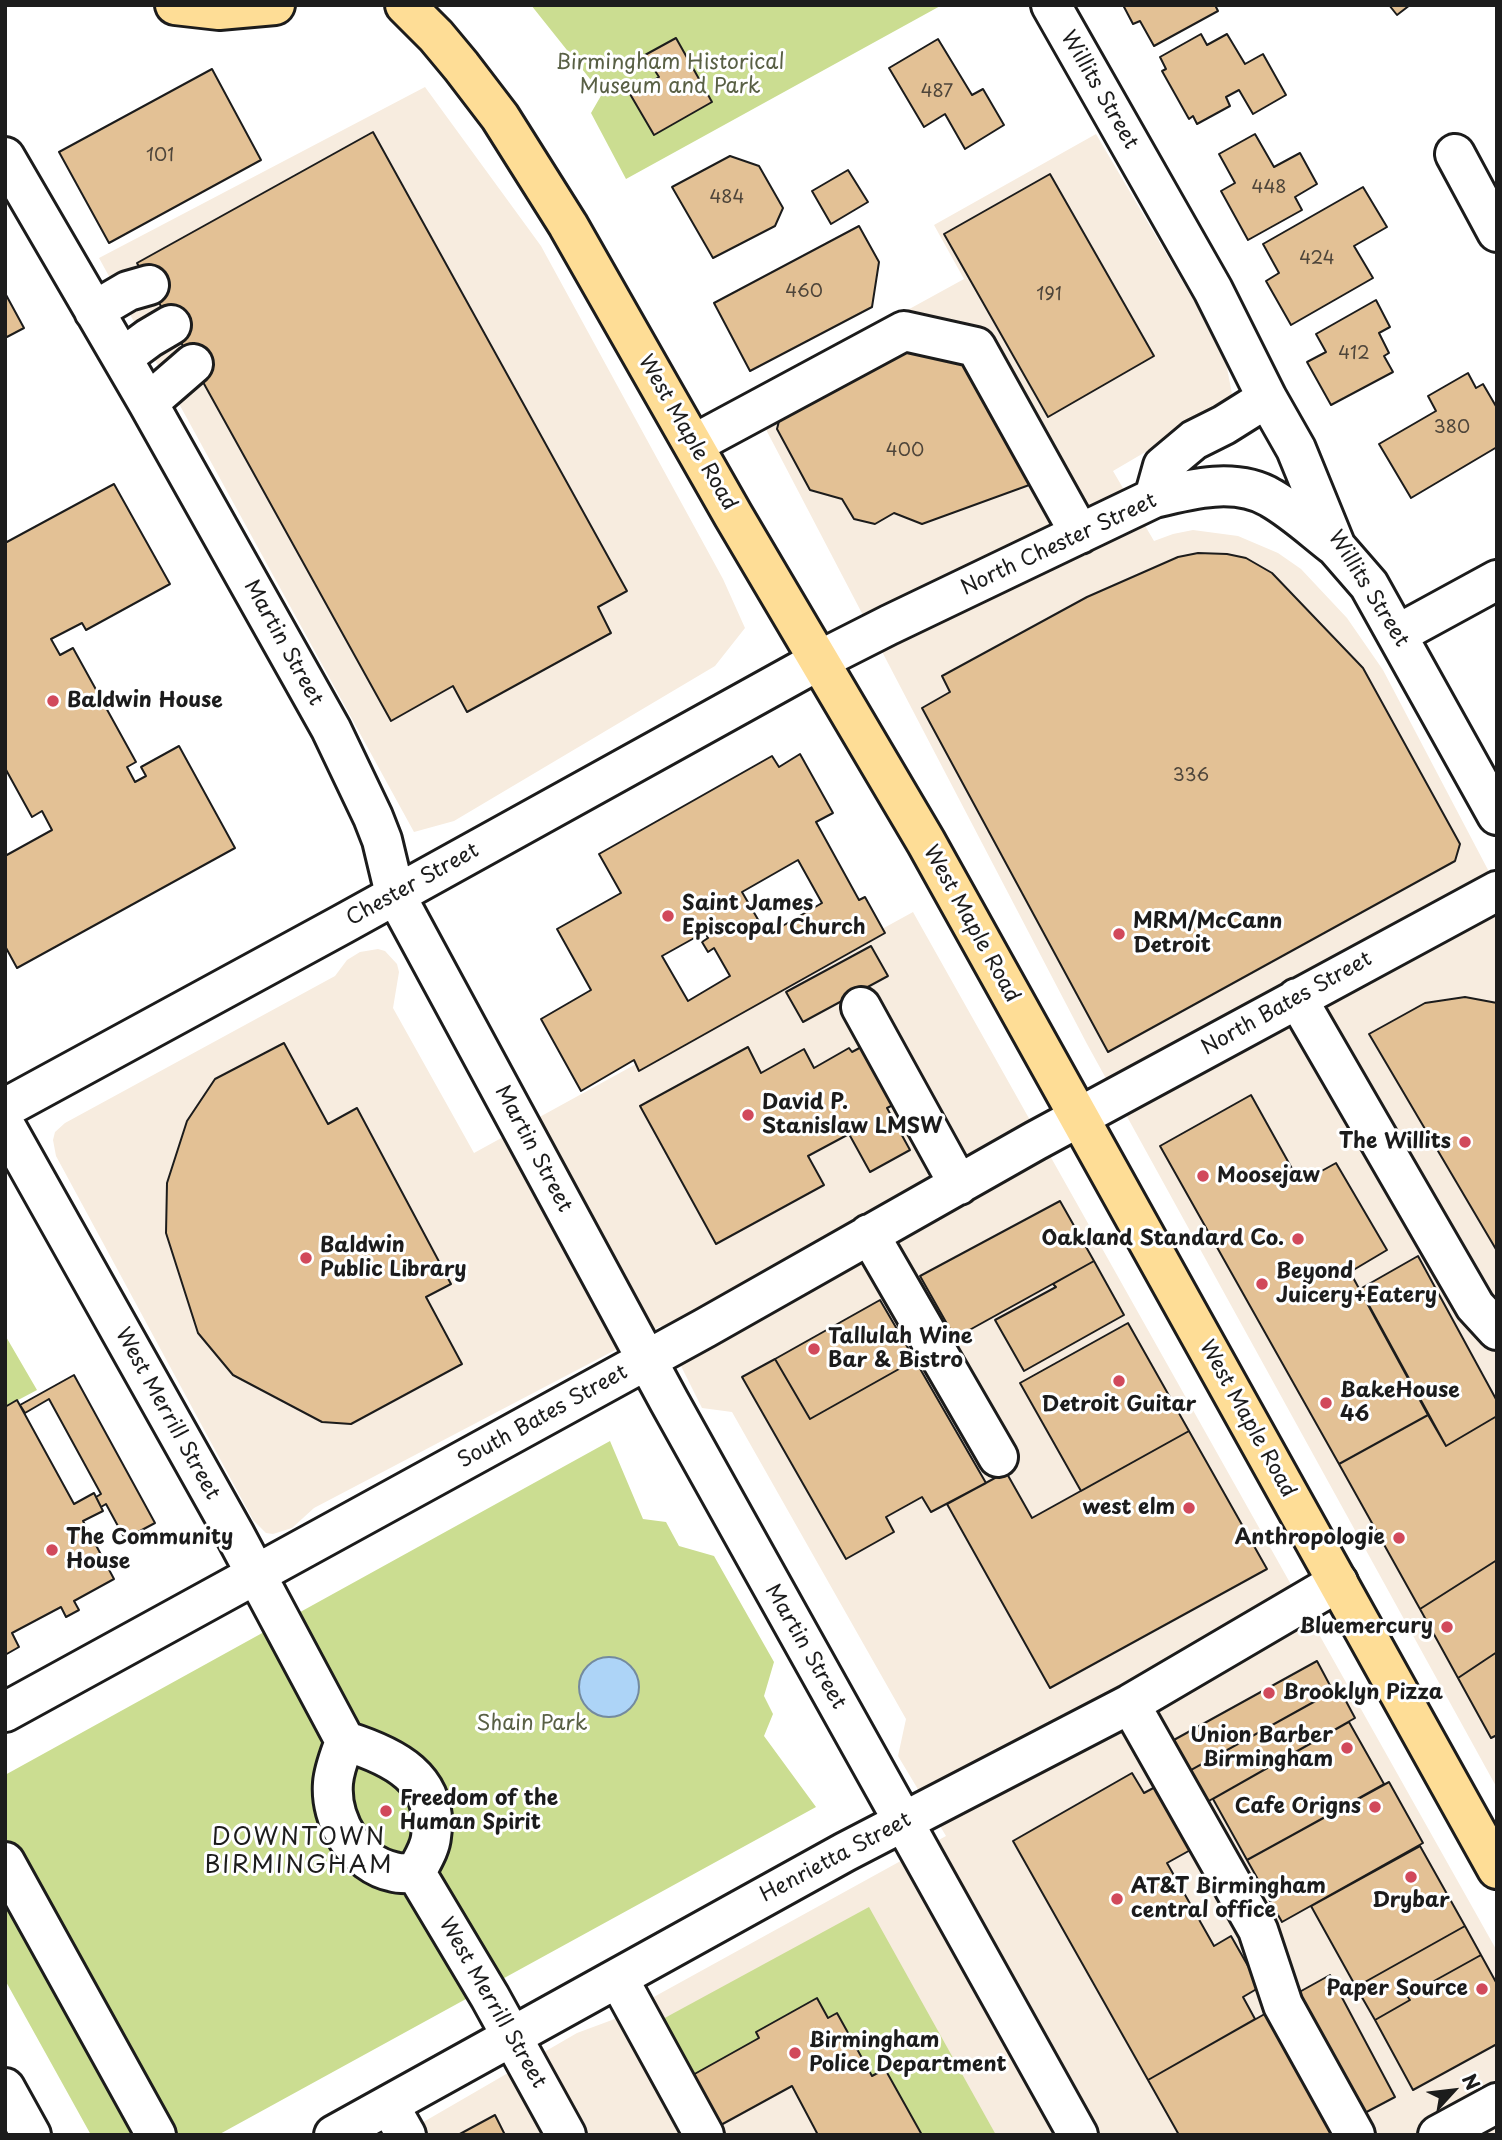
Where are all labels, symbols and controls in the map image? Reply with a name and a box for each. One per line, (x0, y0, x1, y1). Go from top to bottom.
street label: Willits Street (1055, 26, 1143, 154)
park label: Birmingham Historical Museum and Park (555, 50, 785, 100)
house number: 487 (921, 81, 953, 103)
house number: 101 (146, 145, 174, 167)
house number: 448 (1252, 177, 1286, 199)
house number: 484 (710, 187, 744, 209)
house number: 424 (1299, 248, 1335, 270)
house number: 460 (785, 281, 823, 303)
house number: 191 (1036, 284, 1062, 306)
house number: 412 (1338, 343, 1370, 365)
street label: West Maple Road (632, 351, 742, 515)
house number: 380 (1434, 417, 1470, 439)
house number: 400 (886, 440, 924, 462)
street label: North Chester Street (957, 489, 1161, 601)
street label: Willits Street (1322, 526, 1414, 652)
street label: Martin Street (238, 576, 328, 710)
place label: Baldwin House (67, 688, 223, 714)
marker: Baldwin House (45, 693, 61, 709)
house number: 336 (1173, 765, 1209, 787)
street label: Chester Street (342, 838, 484, 932)
street label: West Maple Road (917, 841, 1025, 1007)
place label: Saint James Episcopal Church (682, 891, 866, 941)
marker: Saint James Episcopal Church (660, 908, 676, 924)
place label: MRM/McCann Detroit (1133, 909, 1282, 959)
marker: MRM/McCann Detroit (1111, 926, 1127, 942)
street label: North Bates Street (1197, 947, 1377, 1061)
street label: Martin Street (489, 1081, 577, 1217)
place label: David P. Stanislaw LMSW (762, 1090, 942, 1140)
marker: David P. Stanislaw LMSW (740, 1107, 756, 1123)
place label: The Willits (1339, 1129, 1451, 1155)
marker: The Willits (1457, 1134, 1473, 1150)
place label: Moosejaw (1217, 1163, 1320, 1189)
marker: Moosejaw (1195, 1168, 1211, 1184)
place label: Oakland Standard Co. (1042, 1226, 1284, 1252)
marker: Oakland Standard Co. (1290, 1231, 1306, 1247)
place label: Baldwin Public Library (320, 1233, 467, 1283)
marker: Baldwin Public Library (298, 1250, 314, 1266)
place label: Beyond Juicery+Eatery (1276, 1259, 1437, 1309)
marker: Beyond Juicery+Eatery (1254, 1276, 1270, 1292)
street label: West Merrill Street (109, 1324, 225, 1504)
place label: Tallulah Wine Bar & Bistro (828, 1324, 972, 1374)
street label: West Maple Road (1193, 1336, 1301, 1502)
marker: Tallulah Wine Bar & Bistro (806, 1341, 822, 1357)
street label: South Bates Street (454, 1360, 632, 1474)
marker: Detroit Guitar (1111, 1373, 1127, 1389)
place label: BakeHouse 46 (1340, 1378, 1460, 1428)
place label: Detroit Guitar (1042, 1392, 1196, 1418)
marker: BakeHouse 46 (1318, 1395, 1334, 1411)
place label: west elm (1082, 1495, 1175, 1521)
marker: west elm (1181, 1500, 1197, 1516)
place label: The Community House (66, 1525, 233, 1575)
place label: Anthropologie (1235, 1525, 1385, 1551)
marker: Anthropologie (1391, 1530, 1407, 1546)
marker: The Community House (44, 1542, 60, 1558)
street label: Martin Street (759, 1580, 851, 1714)
place label: Bluemercury (1300, 1614, 1433, 1640)
marker: Bluemercury (1439, 1619, 1455, 1635)
place label: Brooklyn Pizza (1283, 1680, 1443, 1706)
marker: Brooklyn Pizza (1261, 1685, 1277, 1701)
park label: Shain Park (477, 1711, 587, 1737)
place label: Union Barber Birmingham (1190, 1723, 1333, 1773)
marker: Union Barber Birmingham (1339, 1740, 1355, 1756)
place label: Freedom of the Human Spirit (400, 1786, 558, 1836)
place label: Cafe Origns (1235, 1794, 1361, 1820)
marker: Cafe Origns (1367, 1799, 1383, 1815)
marker: Freedom of the Human Spirit (378, 1803, 394, 1819)
street label: Henrietta Street (756, 1808, 916, 1908)
district label: DOWNTOWN BIRMINGHAM (205, 1824, 393, 1880)
marker: Drybar (1403, 1869, 1419, 1885)
place label: AT&T Birmingham central office (1131, 1874, 1326, 1924)
place label: Drybar (1372, 1888, 1450, 1914)
marker: AT&T Birmingham central office (1109, 1891, 1125, 1907)
street label: West Merrill Street (433, 1913, 551, 2093)
place label: Paper Source (1326, 1976, 1468, 2002)
marker: Paper Source (1474, 1981, 1490, 1997)
place label: Birmingham Police Department (809, 2028, 1007, 2078)
marker: Birmingham Police Department (787, 2045, 803, 2061)
north arrow (1418, 2056, 1488, 2126)
text: N (1456, 2068, 1488, 2095)

